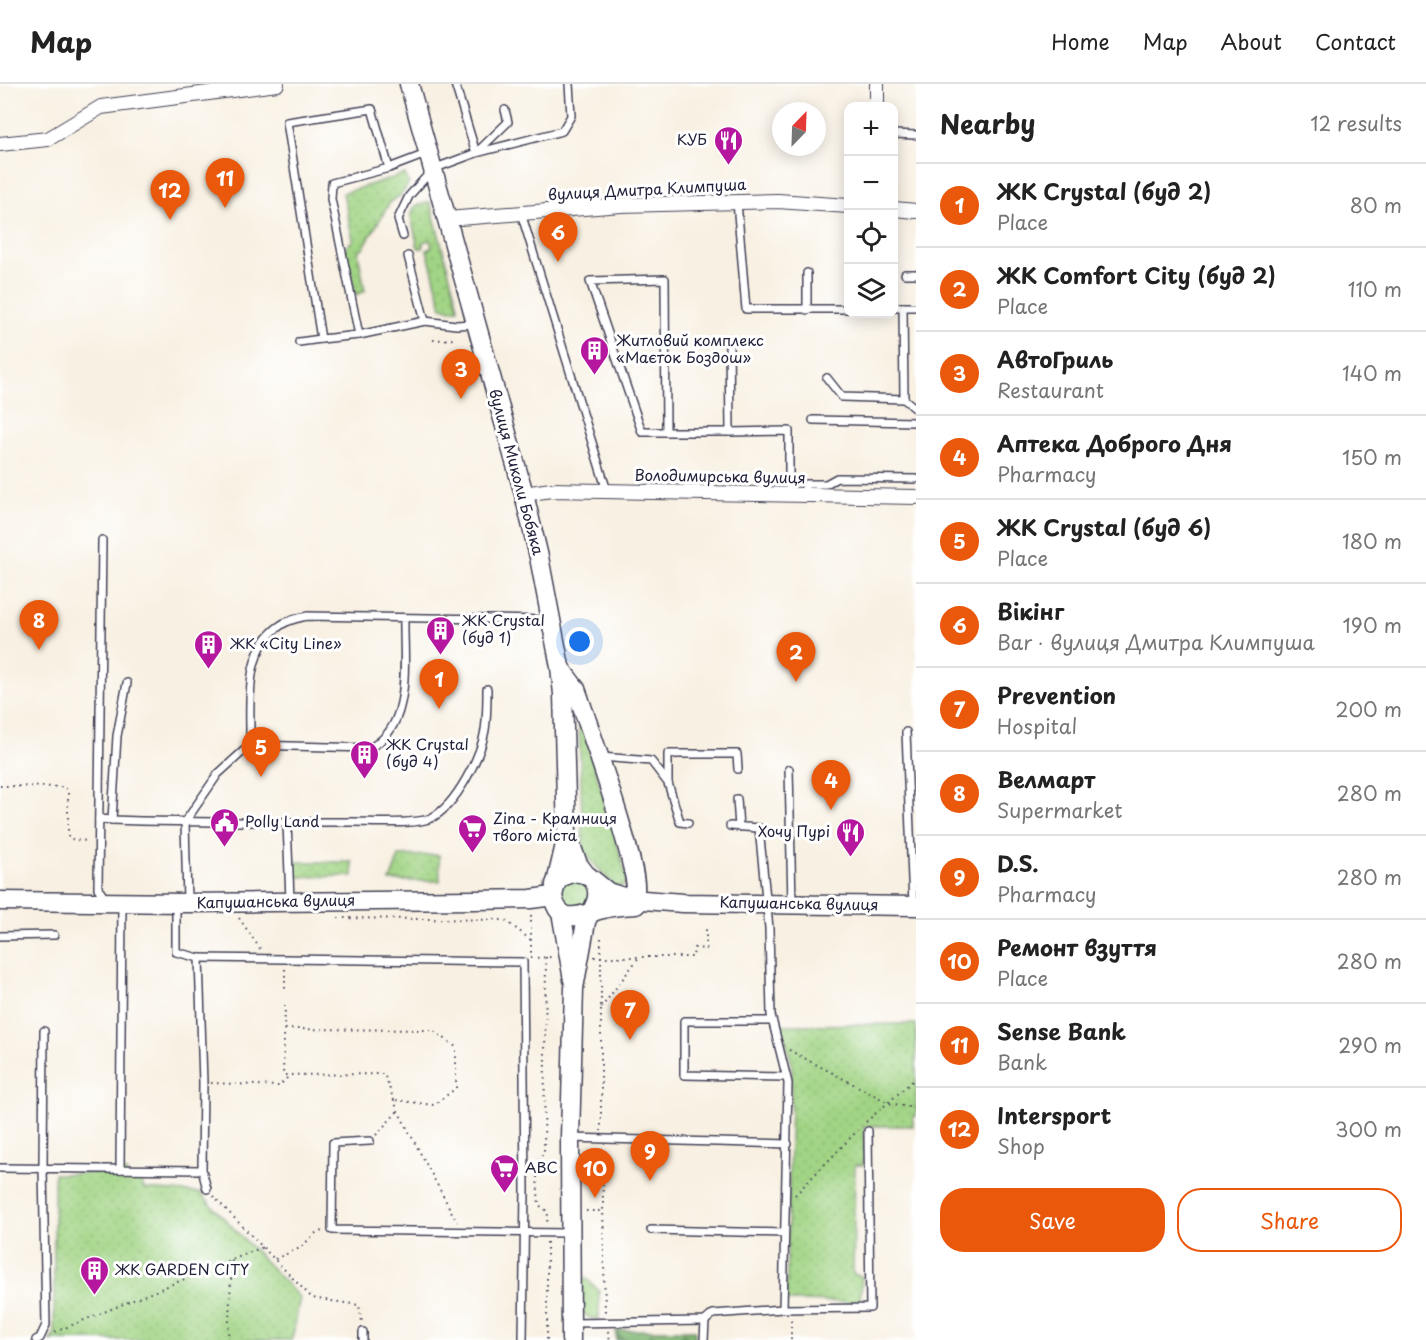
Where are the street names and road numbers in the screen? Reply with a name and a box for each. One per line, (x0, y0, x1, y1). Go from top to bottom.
street label: вулиця Дмитра Климпуша (547, 172, 747, 205)
street label: вулиця Миколи Бобяка (484, 386, 551, 558)
street label: Володимирська вулиця (634, 463, 806, 488)
street label: Капушанська вулиця (196, 888, 355, 913)
street label: Капушанська вулиця (720, 890, 879, 915)

